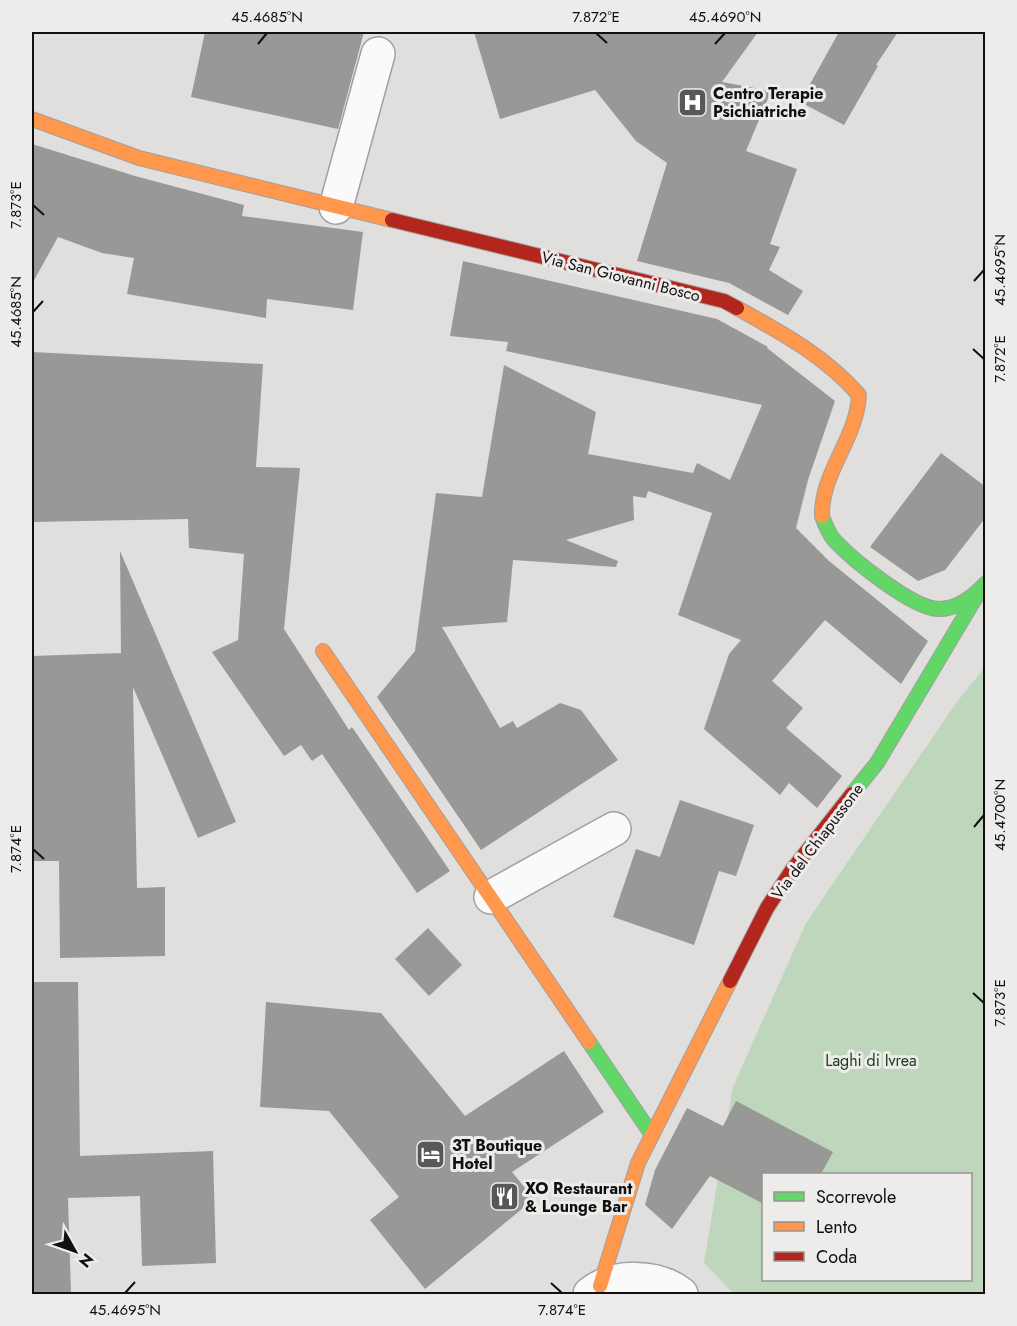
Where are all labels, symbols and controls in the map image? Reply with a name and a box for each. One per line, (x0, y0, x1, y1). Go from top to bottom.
text: 45.4685°N (231, 6, 303, 28)
text: 7.872°E (572, 6, 620, 28)
text: 45.4690°N (689, 6, 761, 28)
place label: Centro Terapie Psichiatriche (713, 82, 823, 123)
hospital icon: Centro Terapie Psichiatriche (676, 86, 708, 118)
text: 7.873°E (5, 181, 27, 229)
text: 45.4695°N (989, 234, 1011, 306)
street label: Via San Giovanni Bosco (539, 246, 703, 307)
text: 45.4685°N (5, 276, 27, 348)
text: 7.872°E (989, 335, 1011, 383)
street label: Via del Chiapussone (766, 778, 869, 904)
text: 45.4700°N (989, 779, 1011, 851)
text: 7.874°E (5, 825, 27, 873)
text: 7.873°E (989, 979, 1011, 1027)
park label: Laghi di Ivrea (825, 1049, 917, 1072)
place label: 3T Boutique Hotel (452, 1134, 542, 1175)
hotel icon: 3T Boutique Hotel (415, 1138, 447, 1170)
legend (762, 1173, 972, 1281)
place label: XO Restaurant & Lounge Bar (525, 1177, 633, 1218)
restaurant icon: XO Restaurant & Lounge Bar (488, 1181, 520, 1213)
text: Scorrevole (816, 1184, 896, 1210)
text: Lento (816, 1214, 857, 1240)
north arrow (45, 1221, 105, 1281)
text: Coda (816, 1244, 857, 1270)
text: N (73, 1248, 99, 1273)
text: 45.4695°N (89, 1299, 161, 1321)
text: 7.874°E (538, 1299, 586, 1321)

